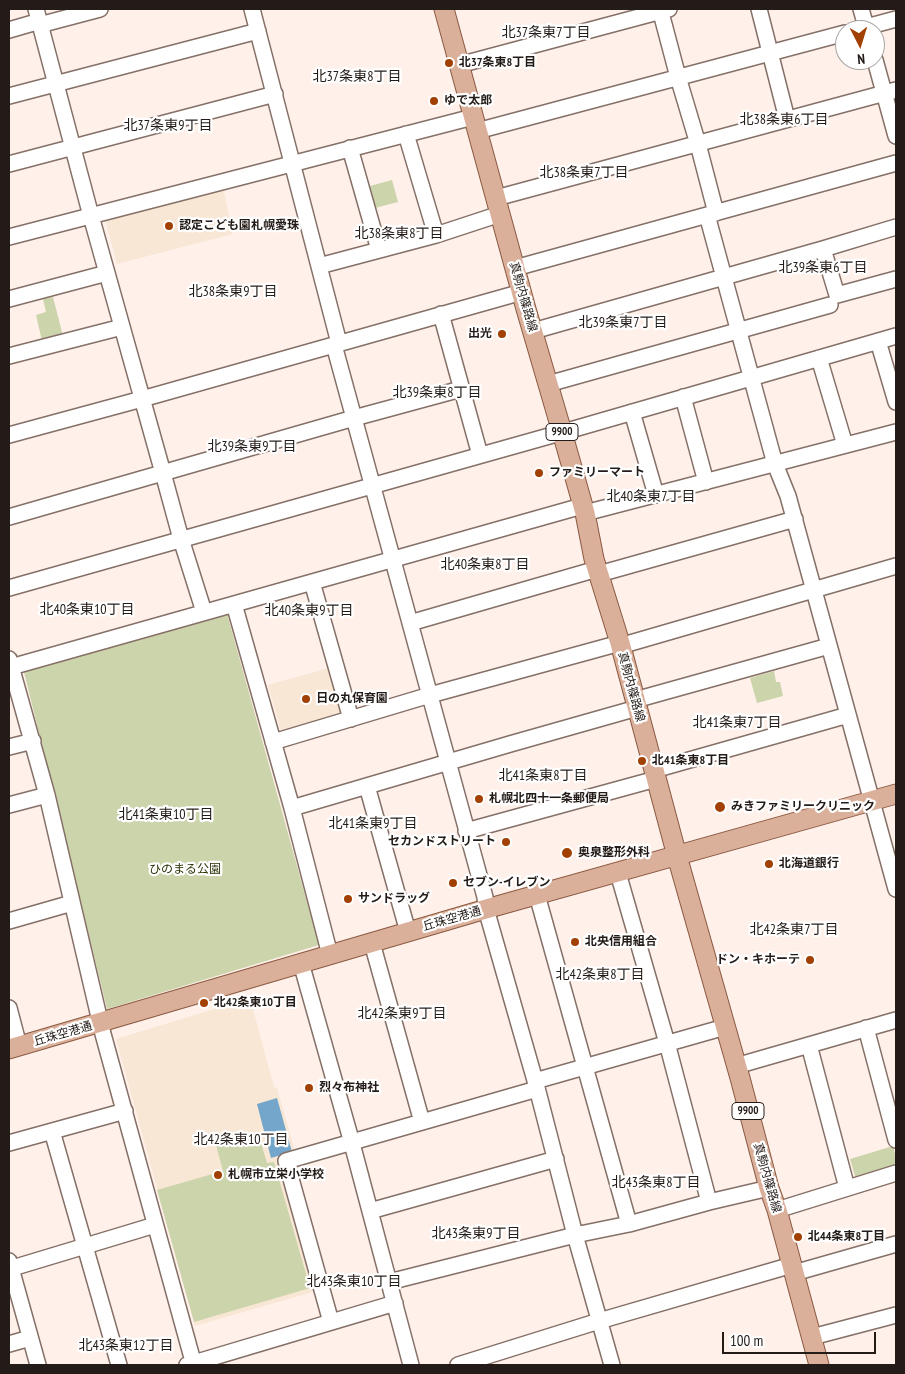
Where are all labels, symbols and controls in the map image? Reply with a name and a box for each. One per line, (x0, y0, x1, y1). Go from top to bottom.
north arrow (835, 20, 885, 70)
district label: 北37条東7丁目 (502, 25, 590, 41)
text: N (857, 50, 866, 68)
place label: 北37条東8丁目 (459, 56, 536, 70)
marker: 北37条東8丁目 (443, 57, 455, 69)
district label: 北37条東8丁目 (313, 69, 401, 85)
place label: ゆで太郎 (444, 94, 492, 108)
marker: ゆで太郎 (428, 95, 440, 107)
district label: 北38条東6丁目 (740, 112, 828, 128)
district label: 北37条東9丁目 (124, 118, 212, 134)
district label: 北38条東7丁目 (540, 165, 628, 181)
place label: 認定こども園札幌愛珠 (179, 219, 299, 233)
marker: 認定こども園札幌愛珠 (163, 220, 175, 232)
district label: 北38条東8丁目 (355, 226, 443, 242)
street label: 真駒内篠路線 (506, 260, 540, 334)
district label: 北39条東6丁目 (779, 260, 867, 276)
district label: 北38条東9丁目 (189, 284, 277, 300)
district label: 北39条東7丁目 (579, 315, 667, 331)
place label: 出光 (468, 327, 492, 341)
marker: 出光 (496, 328, 508, 340)
district label: 北39条東8丁目 (393, 385, 481, 401)
road number: 9900 (546, 424, 578, 441)
district label: 北39条東9丁目 (208, 439, 296, 455)
place label: ファミリーマート (549, 466, 645, 480)
marker: ファミリーマート (533, 467, 545, 479)
district label: 北40条東7丁目 (607, 489, 695, 505)
district label: 北40条東8丁目 (441, 557, 529, 573)
district label: 北40条東10丁目 (39, 602, 135, 618)
district label: 北40条東9丁目 (265, 603, 353, 619)
street label: 真駒内篠路線 (615, 650, 647, 724)
place label: 日の丸保育園 (316, 692, 388, 706)
marker: 日の丸保育園 (300, 693, 312, 705)
district label: 北41条東7丁目 (693, 715, 781, 731)
place label: 北41条東8丁目 (652, 754, 729, 768)
marker: 北41条東8丁目 (636, 755, 648, 767)
district label: 北41条東8丁目 (499, 768, 587, 784)
place label: 札幌北四十一条郵便局 (489, 792, 609, 806)
marker: 札幌北四十一条郵便局 (473, 793, 485, 805)
marker: みきファミリークリニック (713, 800, 727, 814)
place label: みきファミリークリニック (731, 800, 875, 814)
district label: 北41条東10丁目 (118, 807, 214, 823)
district label: 北41条東9丁目 (329, 816, 417, 832)
place label: セカンドストリート (388, 835, 496, 849)
marker: セカンドストリート (500, 836, 512, 848)
marker: 奥泉整形外科 (560, 846, 574, 860)
place label: 奥泉整形外科 (578, 846, 650, 860)
place label: 北海道銀行 (779, 857, 839, 871)
marker: 北海道銀行 (763, 858, 775, 870)
park label: ひのまる公園 (149, 863, 221, 877)
place label: セブン-イレブン (463, 876, 551, 890)
marker: セブン-イレブン (447, 877, 459, 889)
place label: サンドラッグ (358, 892, 430, 906)
marker: サンドラッグ (342, 893, 354, 905)
street label: 丘珠空港通 (421, 904, 483, 934)
district label: 北42条東7丁目 (750, 922, 838, 938)
place label: 北央信用組合 (585, 935, 657, 949)
marker: 北央信用組合 (569, 936, 581, 948)
place label: ドン・キホーテ (716, 953, 800, 967)
marker: ドン・キホーテ (804, 954, 816, 966)
district label: 北42条東8丁目 (556, 967, 644, 983)
place label: 北42条東10丁目 (214, 996, 297, 1010)
marker: 北42条東10丁目 (198, 997, 210, 1009)
district label: 北42条東9丁目 (358, 1006, 446, 1022)
street label: 丘珠空港通 (32, 1019, 94, 1049)
place label: 烈々布神社 (319, 1081, 379, 1095)
marker: 烈々布神社 (303, 1082, 315, 1094)
road number: 9900 (732, 1102, 764, 1120)
district label: 北42条東10丁目 (193, 1132, 289, 1148)
street label: 真駒内篠路線 (750, 1141, 784, 1215)
place label: 札幌市立栄小学校 (228, 1168, 324, 1182)
marker: 札幌市立栄小学校 (212, 1169, 224, 1181)
district label: 北43条東8丁目 (612, 1175, 700, 1191)
district label: 北43条東9丁目 (432, 1226, 520, 1242)
place label: 北44条東8丁目 (808, 1230, 885, 1244)
marker: 北44条東8丁目 (792, 1231, 804, 1243)
district label: 北43条東10丁目 (306, 1274, 402, 1290)
scale bar (725, 1322, 879, 1354)
text: 100 m (730, 1331, 763, 1350)
district label: 北43条東12丁目 (78, 1338, 174, 1354)

